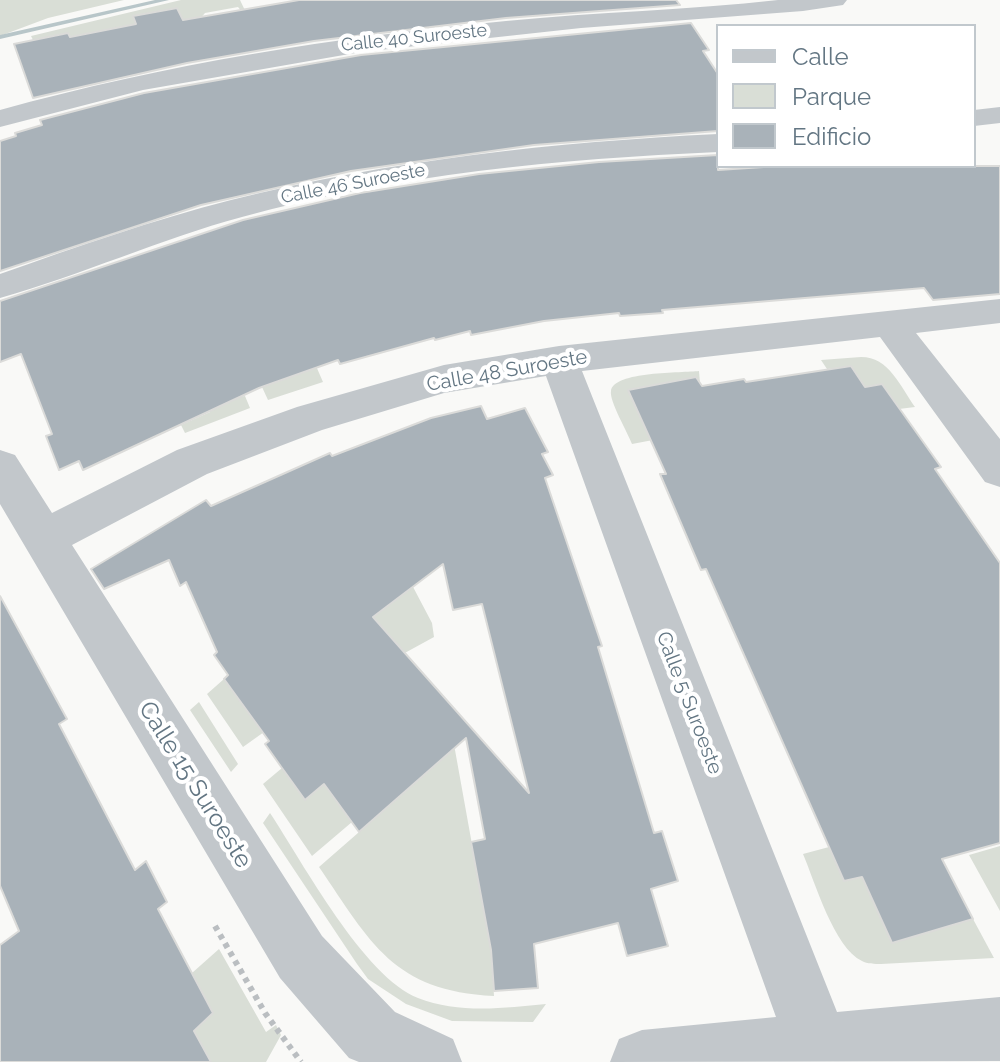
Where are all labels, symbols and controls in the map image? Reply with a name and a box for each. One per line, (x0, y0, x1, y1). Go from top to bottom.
street label: Calle 40 Suroeste (340, 20, 488, 56)
legend (716, 24, 976, 168)
text: Calle (792, 42, 849, 71)
text: Parque (792, 82, 871, 111)
text: Edificio (792, 122, 871, 151)
street label: Calle 46 Suroeste (279, 159, 427, 209)
street label: Calle 48 Suroeste (425, 345, 589, 397)
street label: Calle 5 Suroeste (651, 628, 727, 778)
street label: Calle 15 Suroeste (132, 696, 258, 874)

